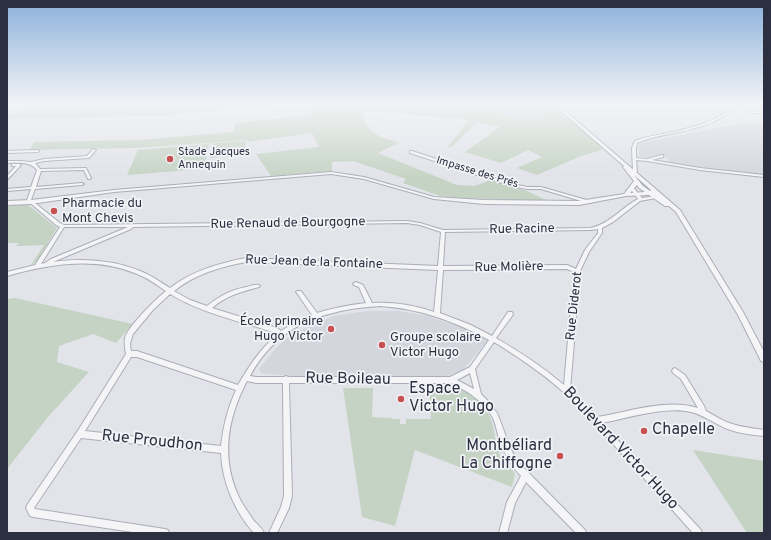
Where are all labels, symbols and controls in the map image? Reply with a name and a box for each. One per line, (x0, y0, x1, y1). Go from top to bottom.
place label: Stade Jacques Annequin (178, 146, 250, 172)
marker: Stade Jacques Annequin (165, 154, 175, 164)
street label: Impasse des Prés (434, 154, 520, 192)
place label: Pharmacie du Mont Chevis (62, 196, 142, 227)
marker: Pharmacie du Mont Chevis (49, 206, 59, 216)
street label: Rue Renaud de Bourgogne (210, 215, 366, 233)
street label: Rue Racine (489, 222, 555, 238)
street label: Rue Jean de la Fontaine (245, 253, 383, 273)
street label: Rue Molière (474, 260, 544, 276)
street label: Rue Diderot (564, 271, 586, 341)
place label: École primaire Hugo Victor (240, 314, 323, 345)
marker: École primaire Hugo Victor (326, 324, 336, 334)
place label: Groupe scolaire Victor Hugo (390, 330, 481, 361)
marker: Groupe scolaire Victor Hugo (377, 340, 387, 350)
street label: Rue Boileau (305, 370, 391, 390)
place label: Espace Victor Hugo (409, 380, 494, 418)
street label: Boulevard Victor Hugo (558, 384, 682, 514)
marker: Espace Victor Hugo (396, 394, 406, 404)
place label: Chapelle (652, 421, 715, 441)
marker: Chapelle (639, 426, 649, 436)
street label: Rue Proudhon (100, 427, 204, 457)
place label: Montbéliard La Chiffogne (461, 437, 552, 475)
marker: Montbéliard La Chiffogne (555, 451, 565, 461)

